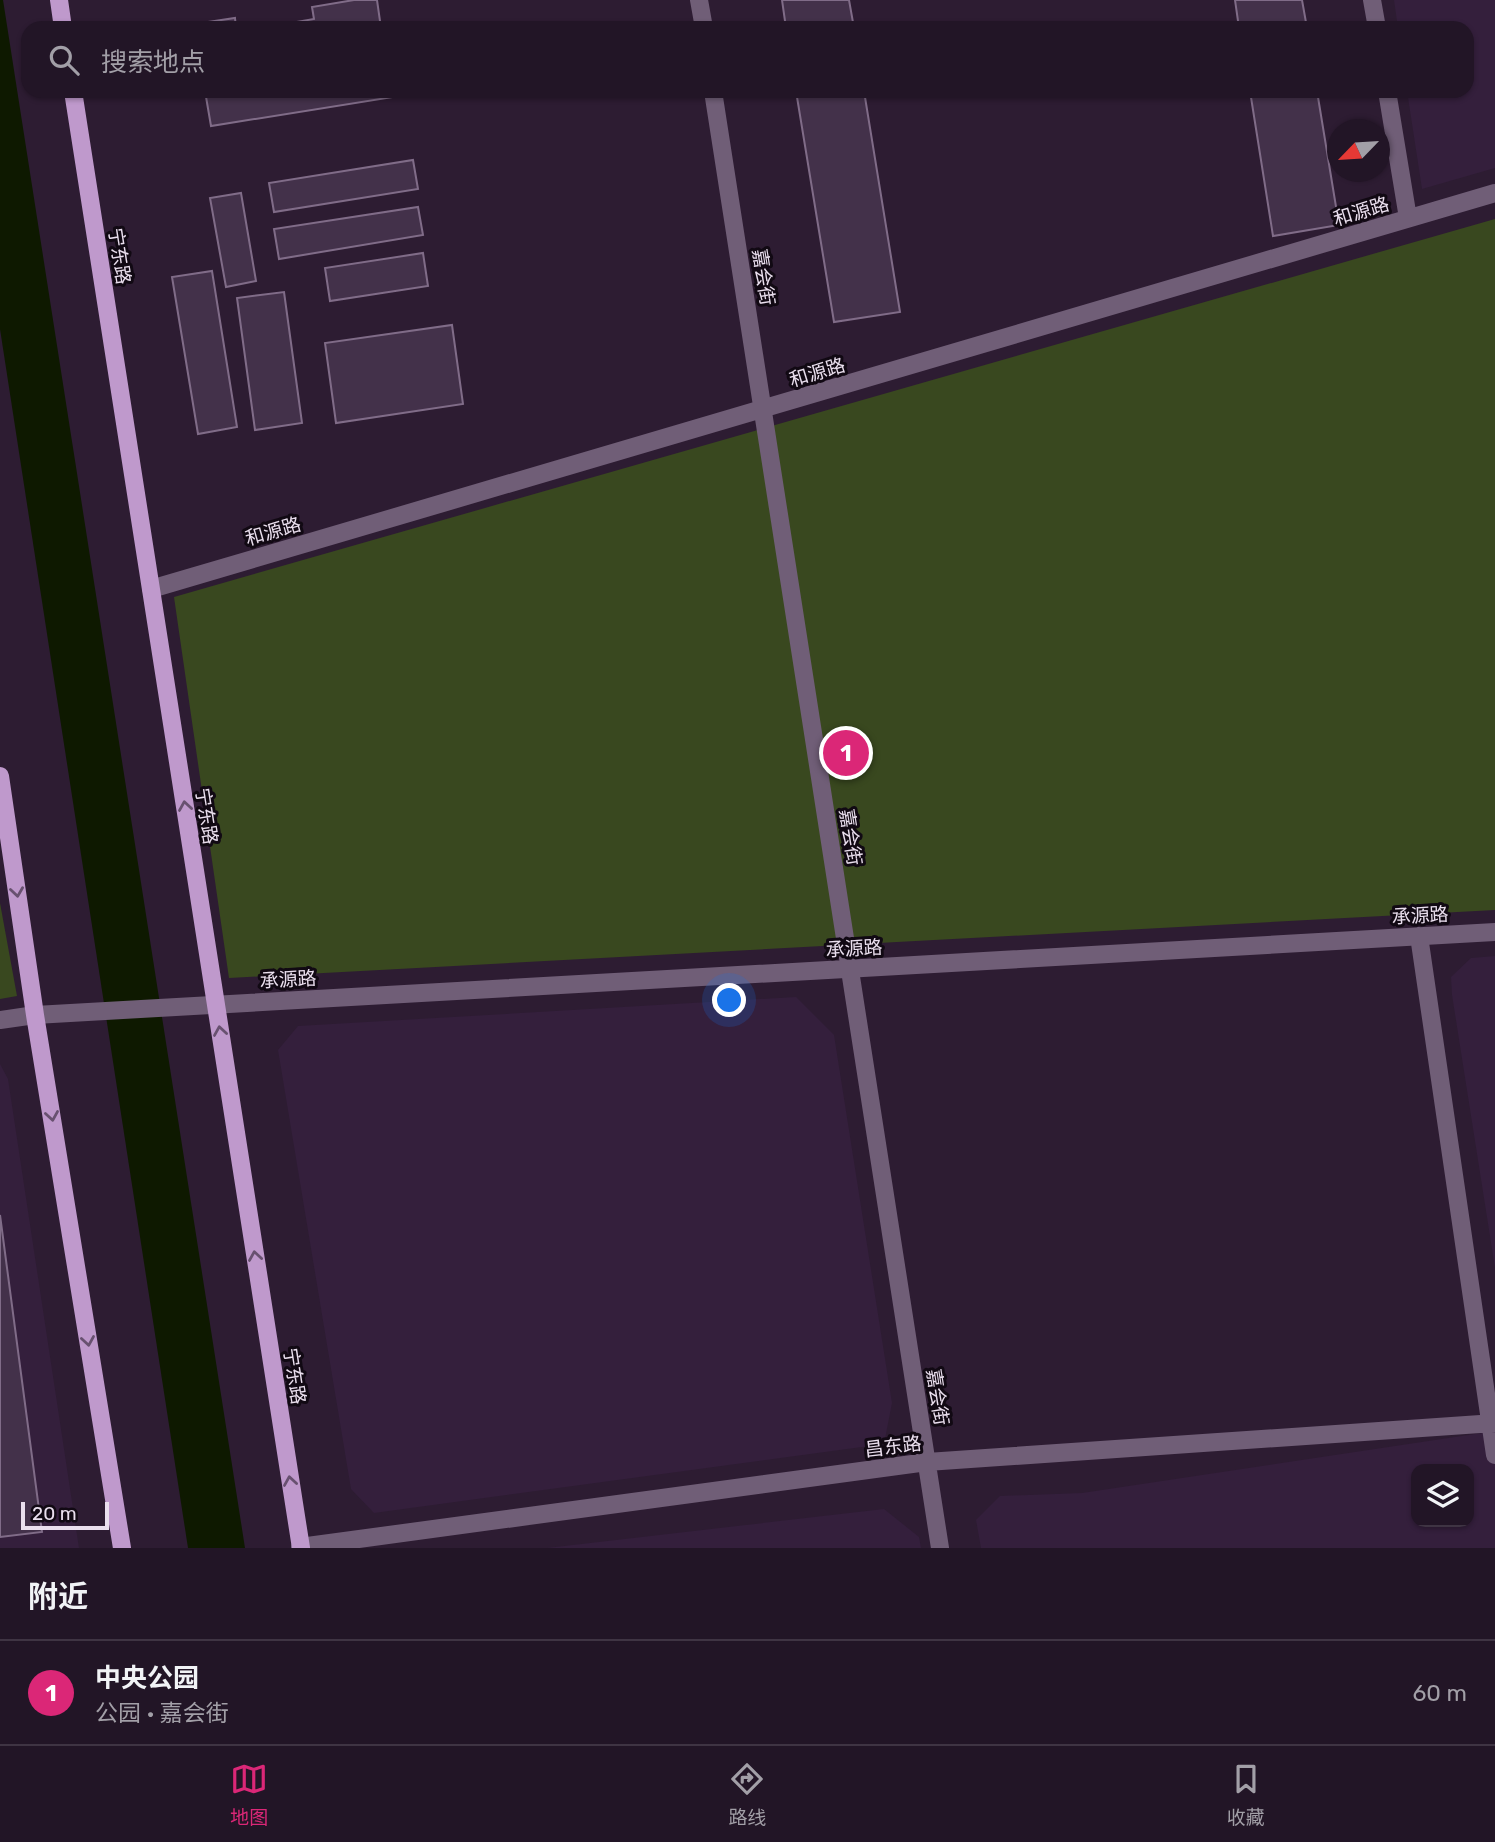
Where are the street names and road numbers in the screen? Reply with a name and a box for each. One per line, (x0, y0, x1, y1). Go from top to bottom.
street label: 和源路 (1331, 192, 1392, 231)
street label: 宁东路 (104, 226, 135, 286)
street label: 嘉会街 (748, 247, 779, 307)
street label: 和源路 (787, 353, 848, 392)
street label: 和源路 (243, 513, 304, 550)
street label: 宁东路 (191, 786, 222, 846)
street label: 嘉会街 (835, 807, 866, 867)
street label: 承源路 (1391, 903, 1449, 928)
street label: 承源路 (825, 936, 883, 961)
street label: 承源路 (259, 967, 317, 992)
street label: 宁东路 (279, 1346, 310, 1406)
street label: 嘉会街 (922, 1367, 953, 1427)
street label: 昌东路 (863, 1432, 923, 1461)

